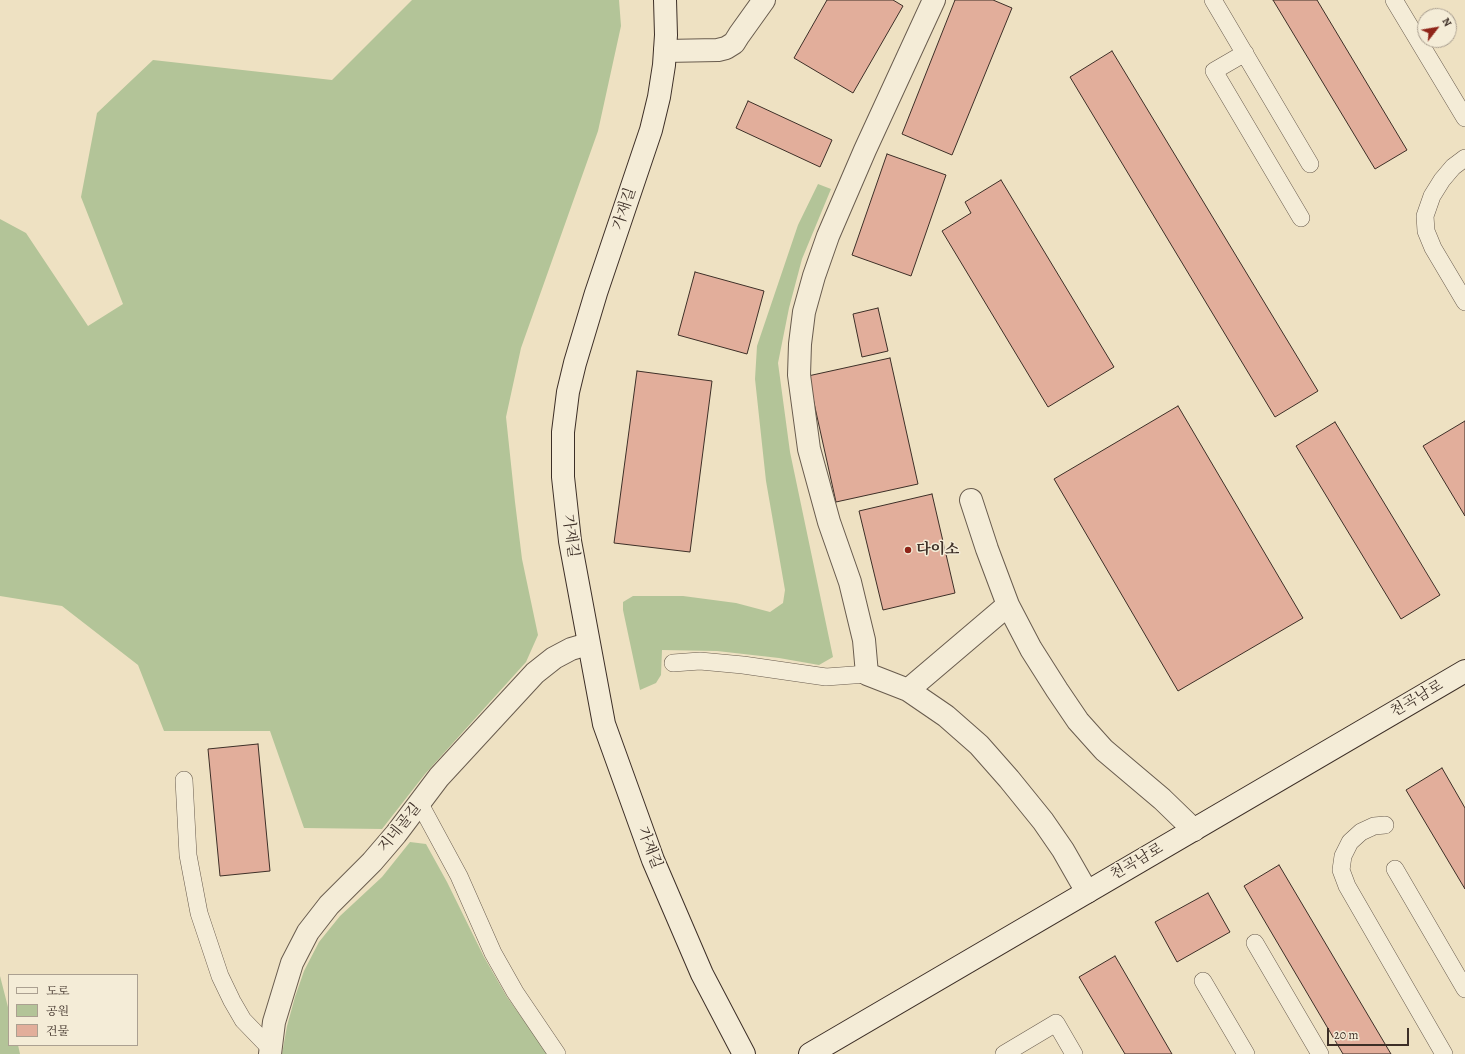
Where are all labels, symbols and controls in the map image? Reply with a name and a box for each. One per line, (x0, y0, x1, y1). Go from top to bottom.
north arrow (1417, 8, 1457, 48)
text: N (1438, 15, 1455, 29)
street label: 가재길 (610, 186, 640, 232)
street label: 가재길 (558, 513, 582, 559)
place label: 다이소 (916, 541, 959, 559)
marker: 다이소 (903, 545, 913, 555)
street label: 천곡남로 (1387, 677, 1447, 721)
street label: 지네골길 (375, 800, 425, 856)
street label: 가재길 (633, 824, 665, 872)
street label: 천곡남로 (1107, 840, 1167, 884)
legend (8, 974, 138, 1046)
text: 도로 (46, 983, 69, 999)
text: 공원 (46, 1003, 69, 1019)
scale bar (1329, 1020, 1411, 1046)
text: 건물 (46, 1023, 69, 1039)
text: 20 m (1334, 1027, 1358, 1043)

